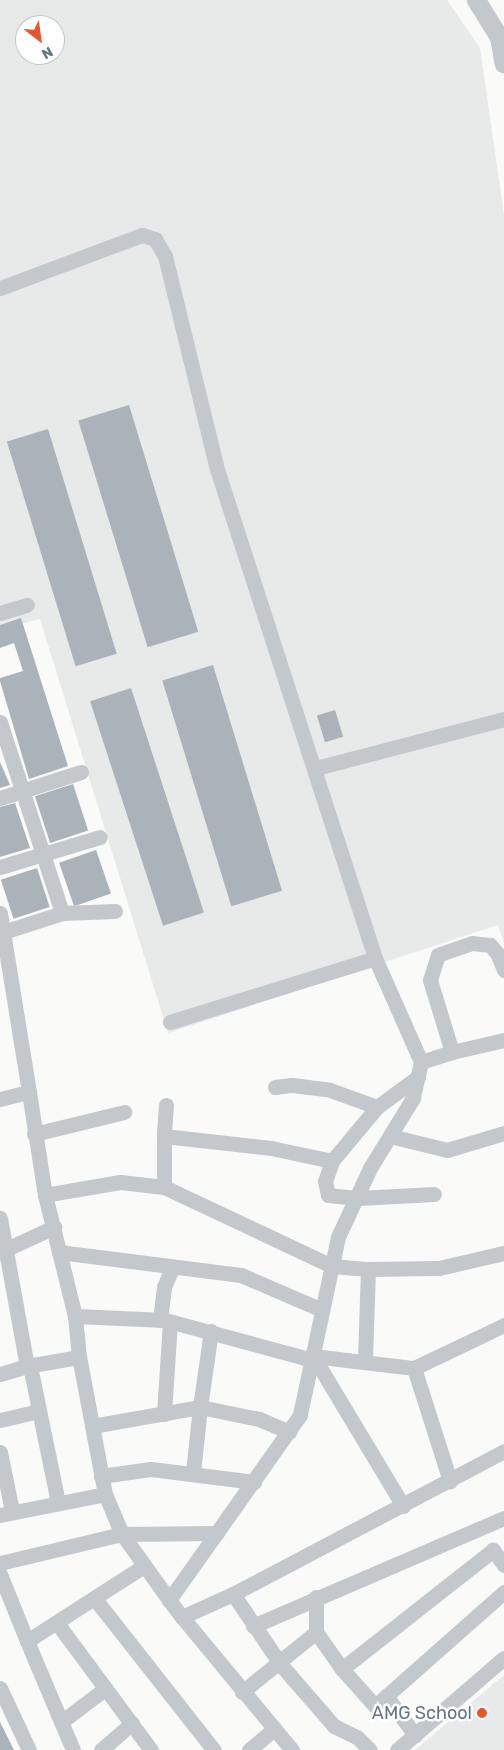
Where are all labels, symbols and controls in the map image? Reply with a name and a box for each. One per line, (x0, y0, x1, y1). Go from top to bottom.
north arrow (15, 15, 65, 65)
text: N (39, 43, 56, 62)
place label: AMG School (372, 1702, 472, 1724)
marker: AMG School (476, 1707, 488, 1719)

